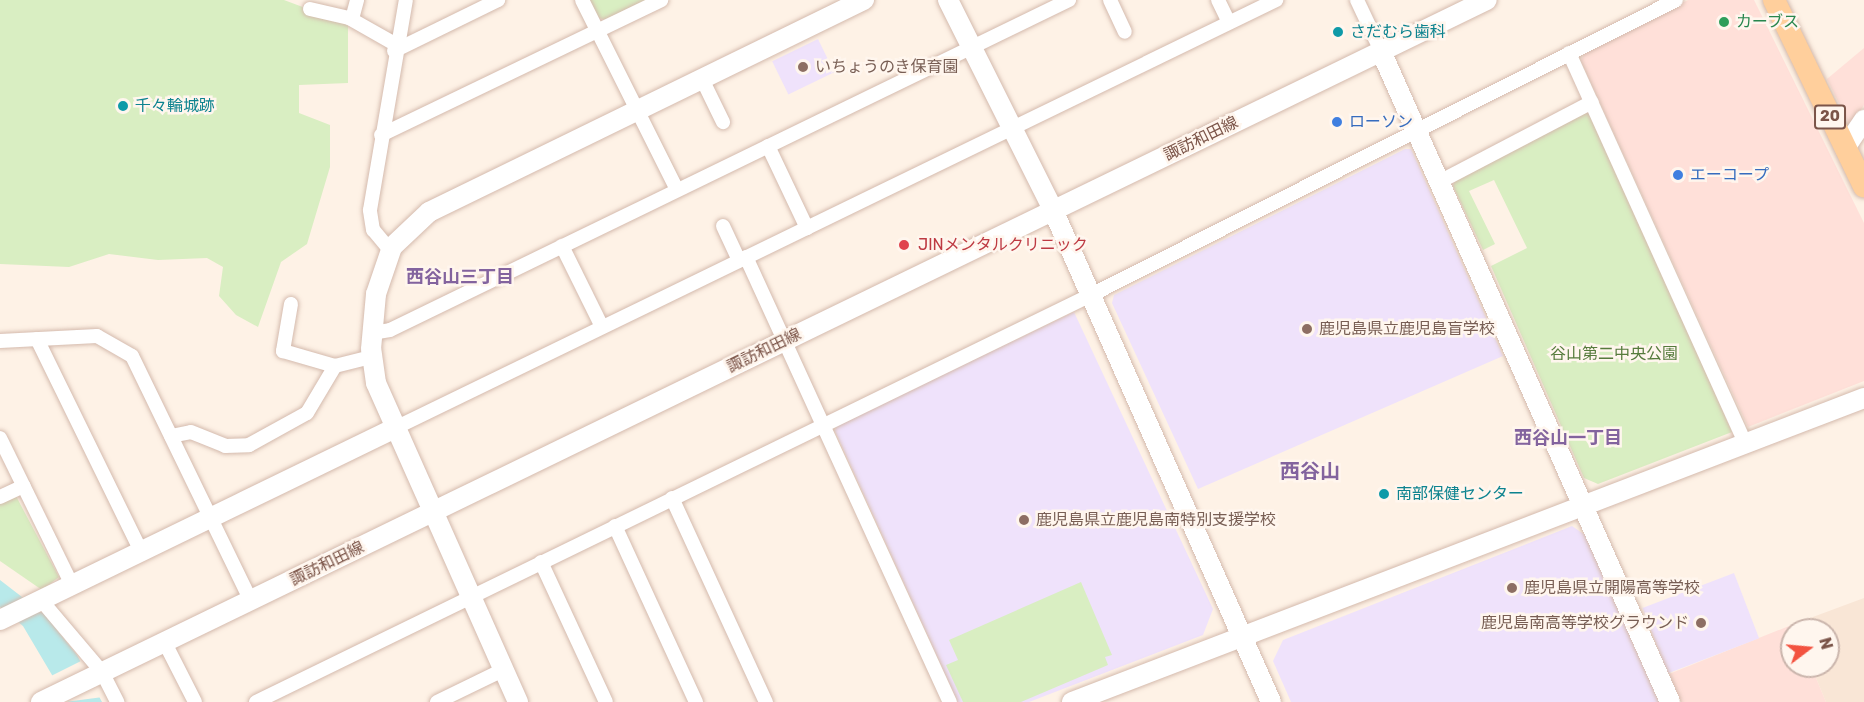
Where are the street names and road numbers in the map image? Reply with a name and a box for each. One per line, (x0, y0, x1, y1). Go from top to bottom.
road number: 20 (1814, 105, 1846, 129)
street label: 諏訪和田線 (1161, 113, 1241, 165)
street label: 諏訪和田線 (724, 325, 804, 377)
street label: 諏訪和田線 (287, 538, 367, 590)

